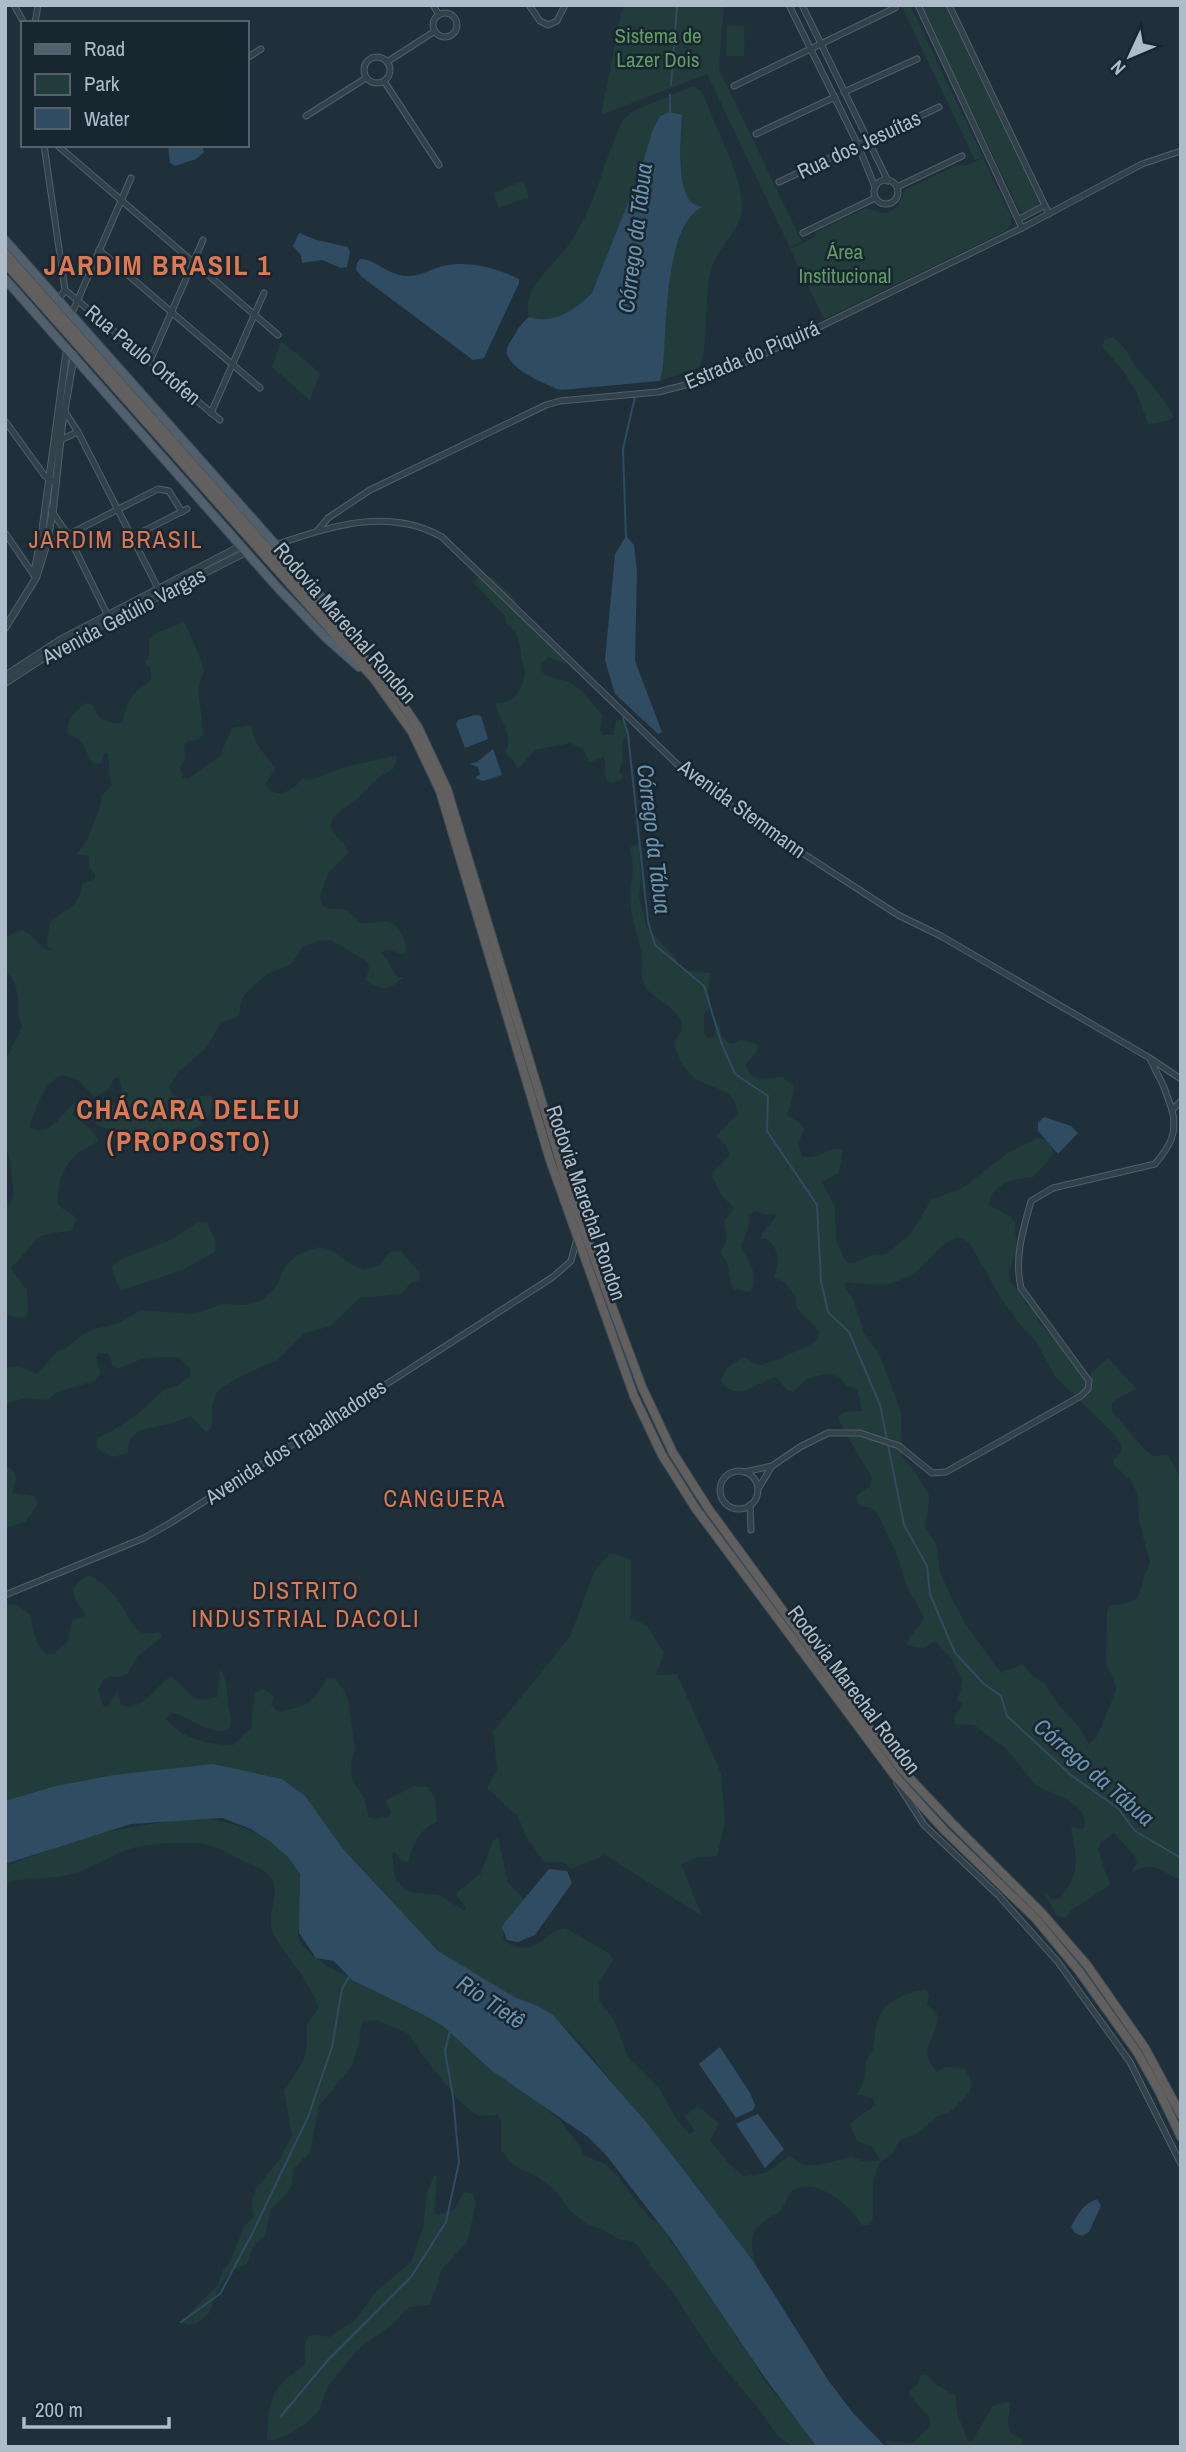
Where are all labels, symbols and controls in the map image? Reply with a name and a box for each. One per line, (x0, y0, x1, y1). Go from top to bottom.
legend (21, 21, 248, 147)
park label: Sistema de Lazer Dois (614, 21, 702, 74)
north arrow (1095, 21, 1165, 91)
text: Road (84, 34, 125, 63)
text: N (1105, 55, 1131, 81)
text: Park (84, 69, 120, 98)
street label: Rua dos Jesuítas (792, 103, 925, 186)
text: Water (84, 104, 130, 133)
water label: Córrego da Tábua (610, 161, 659, 315)
park label: Área Institucional (799, 237, 891, 290)
district label: JARDIM BRASIL 1 (44, 246, 272, 284)
street label: Rua Paulo Ortofen (79, 298, 207, 412)
street label: Estrada do Piquirá (680, 313, 824, 396)
district label: JARDIM BRASIL (29, 523, 203, 555)
street label: Rodovia Marechal Rondon (267, 536, 424, 709)
street label: Avenida Getúlio Vargas (36, 560, 211, 671)
street label: Avenida Stemmann (672, 752, 812, 865)
water label: Córrego da Tábua (630, 762, 679, 916)
district label: CHÁCARA DELEU (PROPOSTO) (76, 1090, 302, 1160)
street label: Rodovia Marechal Rondon (539, 1101, 634, 1304)
street label: Avenida dos Trabalhadores (199, 1372, 392, 1512)
district label: CANGUERA (384, 1483, 506, 1514)
district label: DISTRITO INDUSTRIAL DACOLI (191, 1574, 421, 1634)
street label: Rodovia Marechal Rondon (781, 1599, 928, 1780)
water label: Córrego da Tábua (1027, 1711, 1161, 1833)
water label: Rio Tietê (451, 1967, 532, 2036)
scale bar (24, 2386, 170, 2430)
text: 200 m (35, 2395, 83, 2424)

